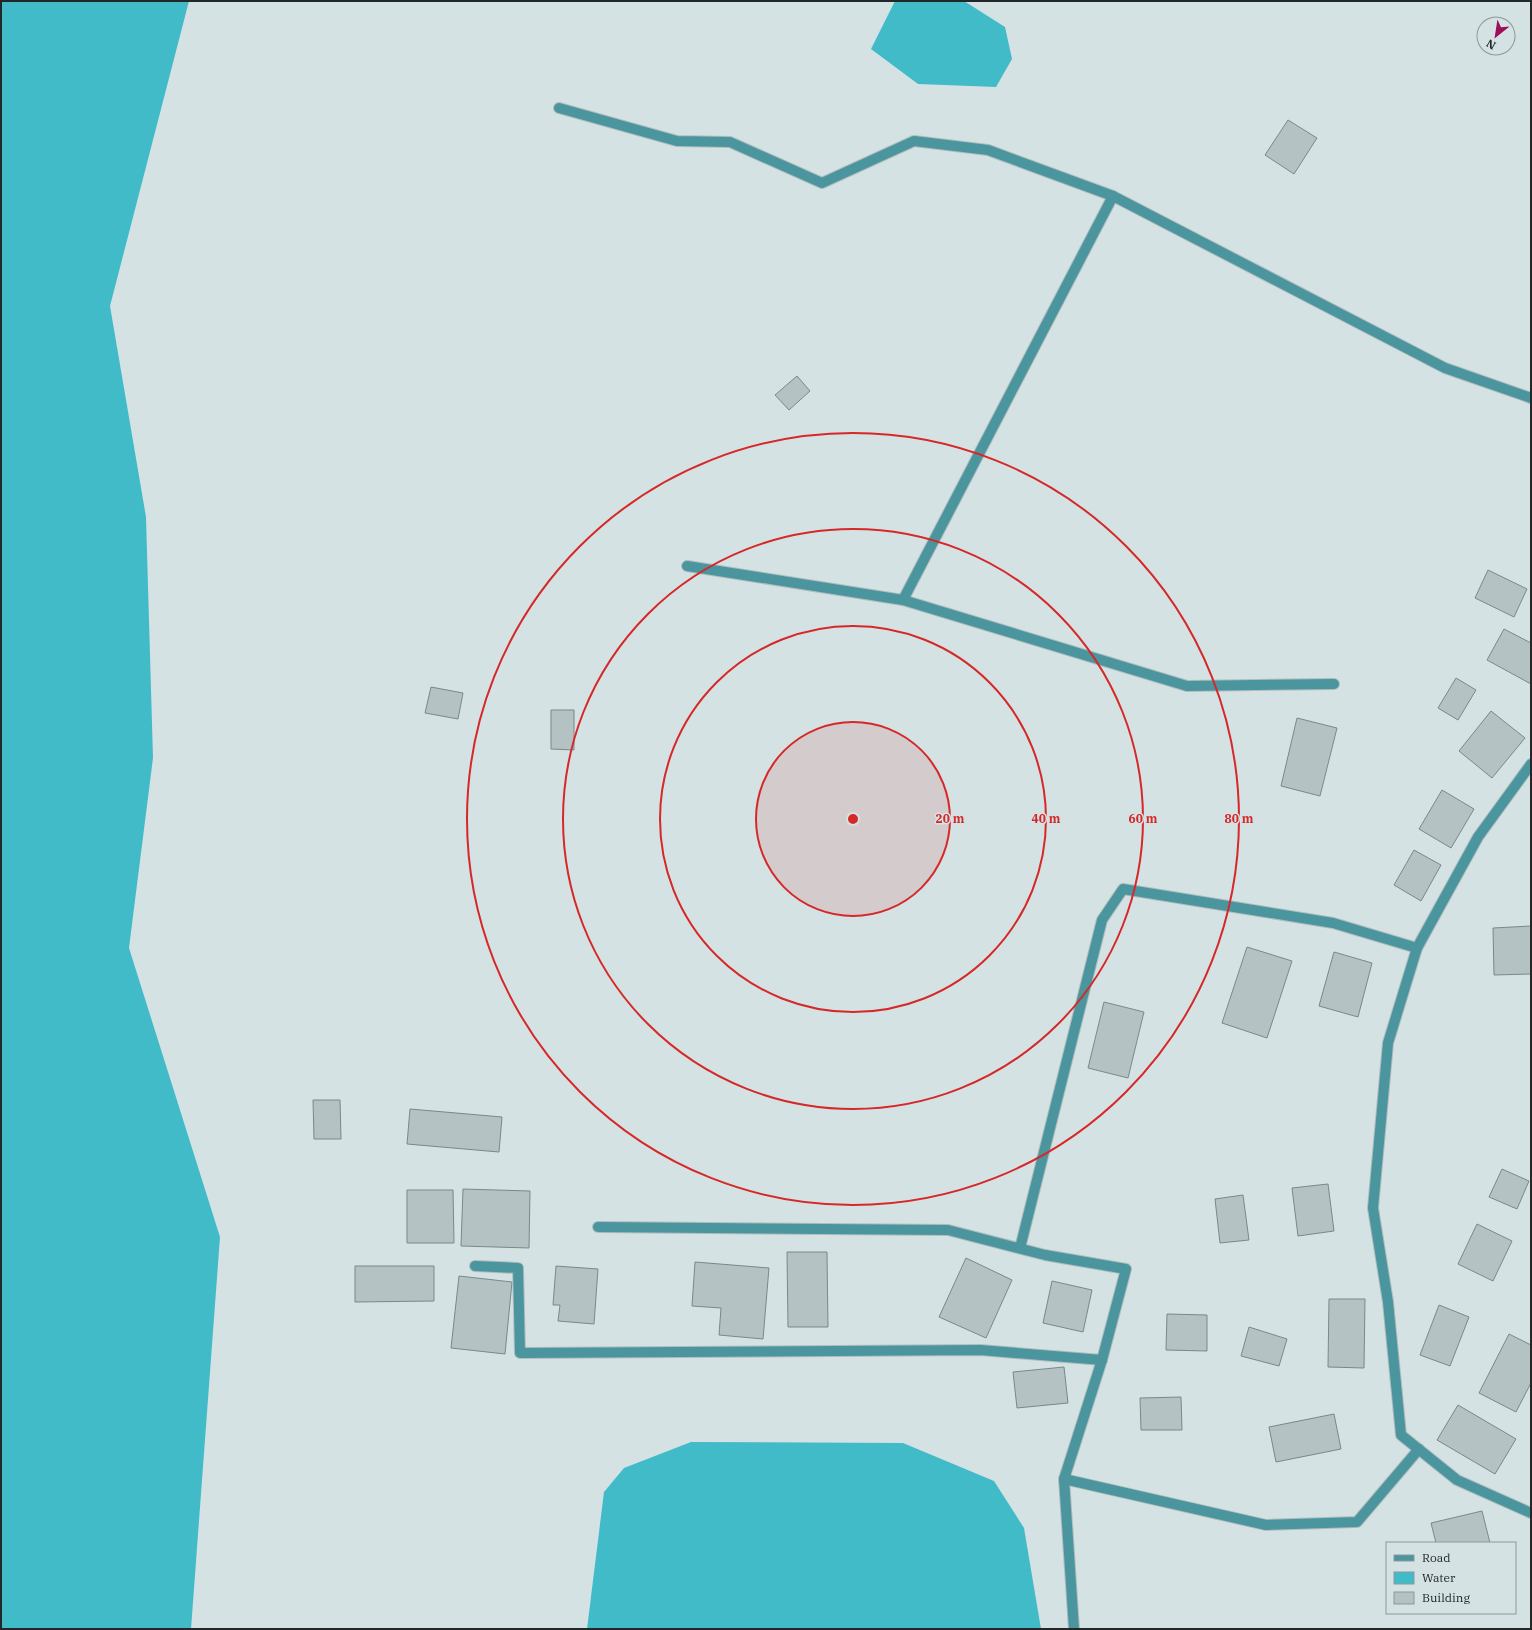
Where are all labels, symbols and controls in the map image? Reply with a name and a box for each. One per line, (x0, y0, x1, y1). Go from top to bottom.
north arrow (1476, 16, 1516, 56)
text: N (1483, 36, 1498, 53)
text: 20 m (936, 811, 965, 826)
text: 40 m (1032, 811, 1061, 826)
text: 60 m (1129, 811, 1158, 826)
text: 80 m (1225, 811, 1254, 826)
centre of rings (846, 812, 860, 826)
legend (1386, 1542, 1516, 1614)
text: Road (1422, 1550, 1451, 1565)
text: Water (1422, 1570, 1456, 1585)
text: Building (1422, 1590, 1470, 1605)

